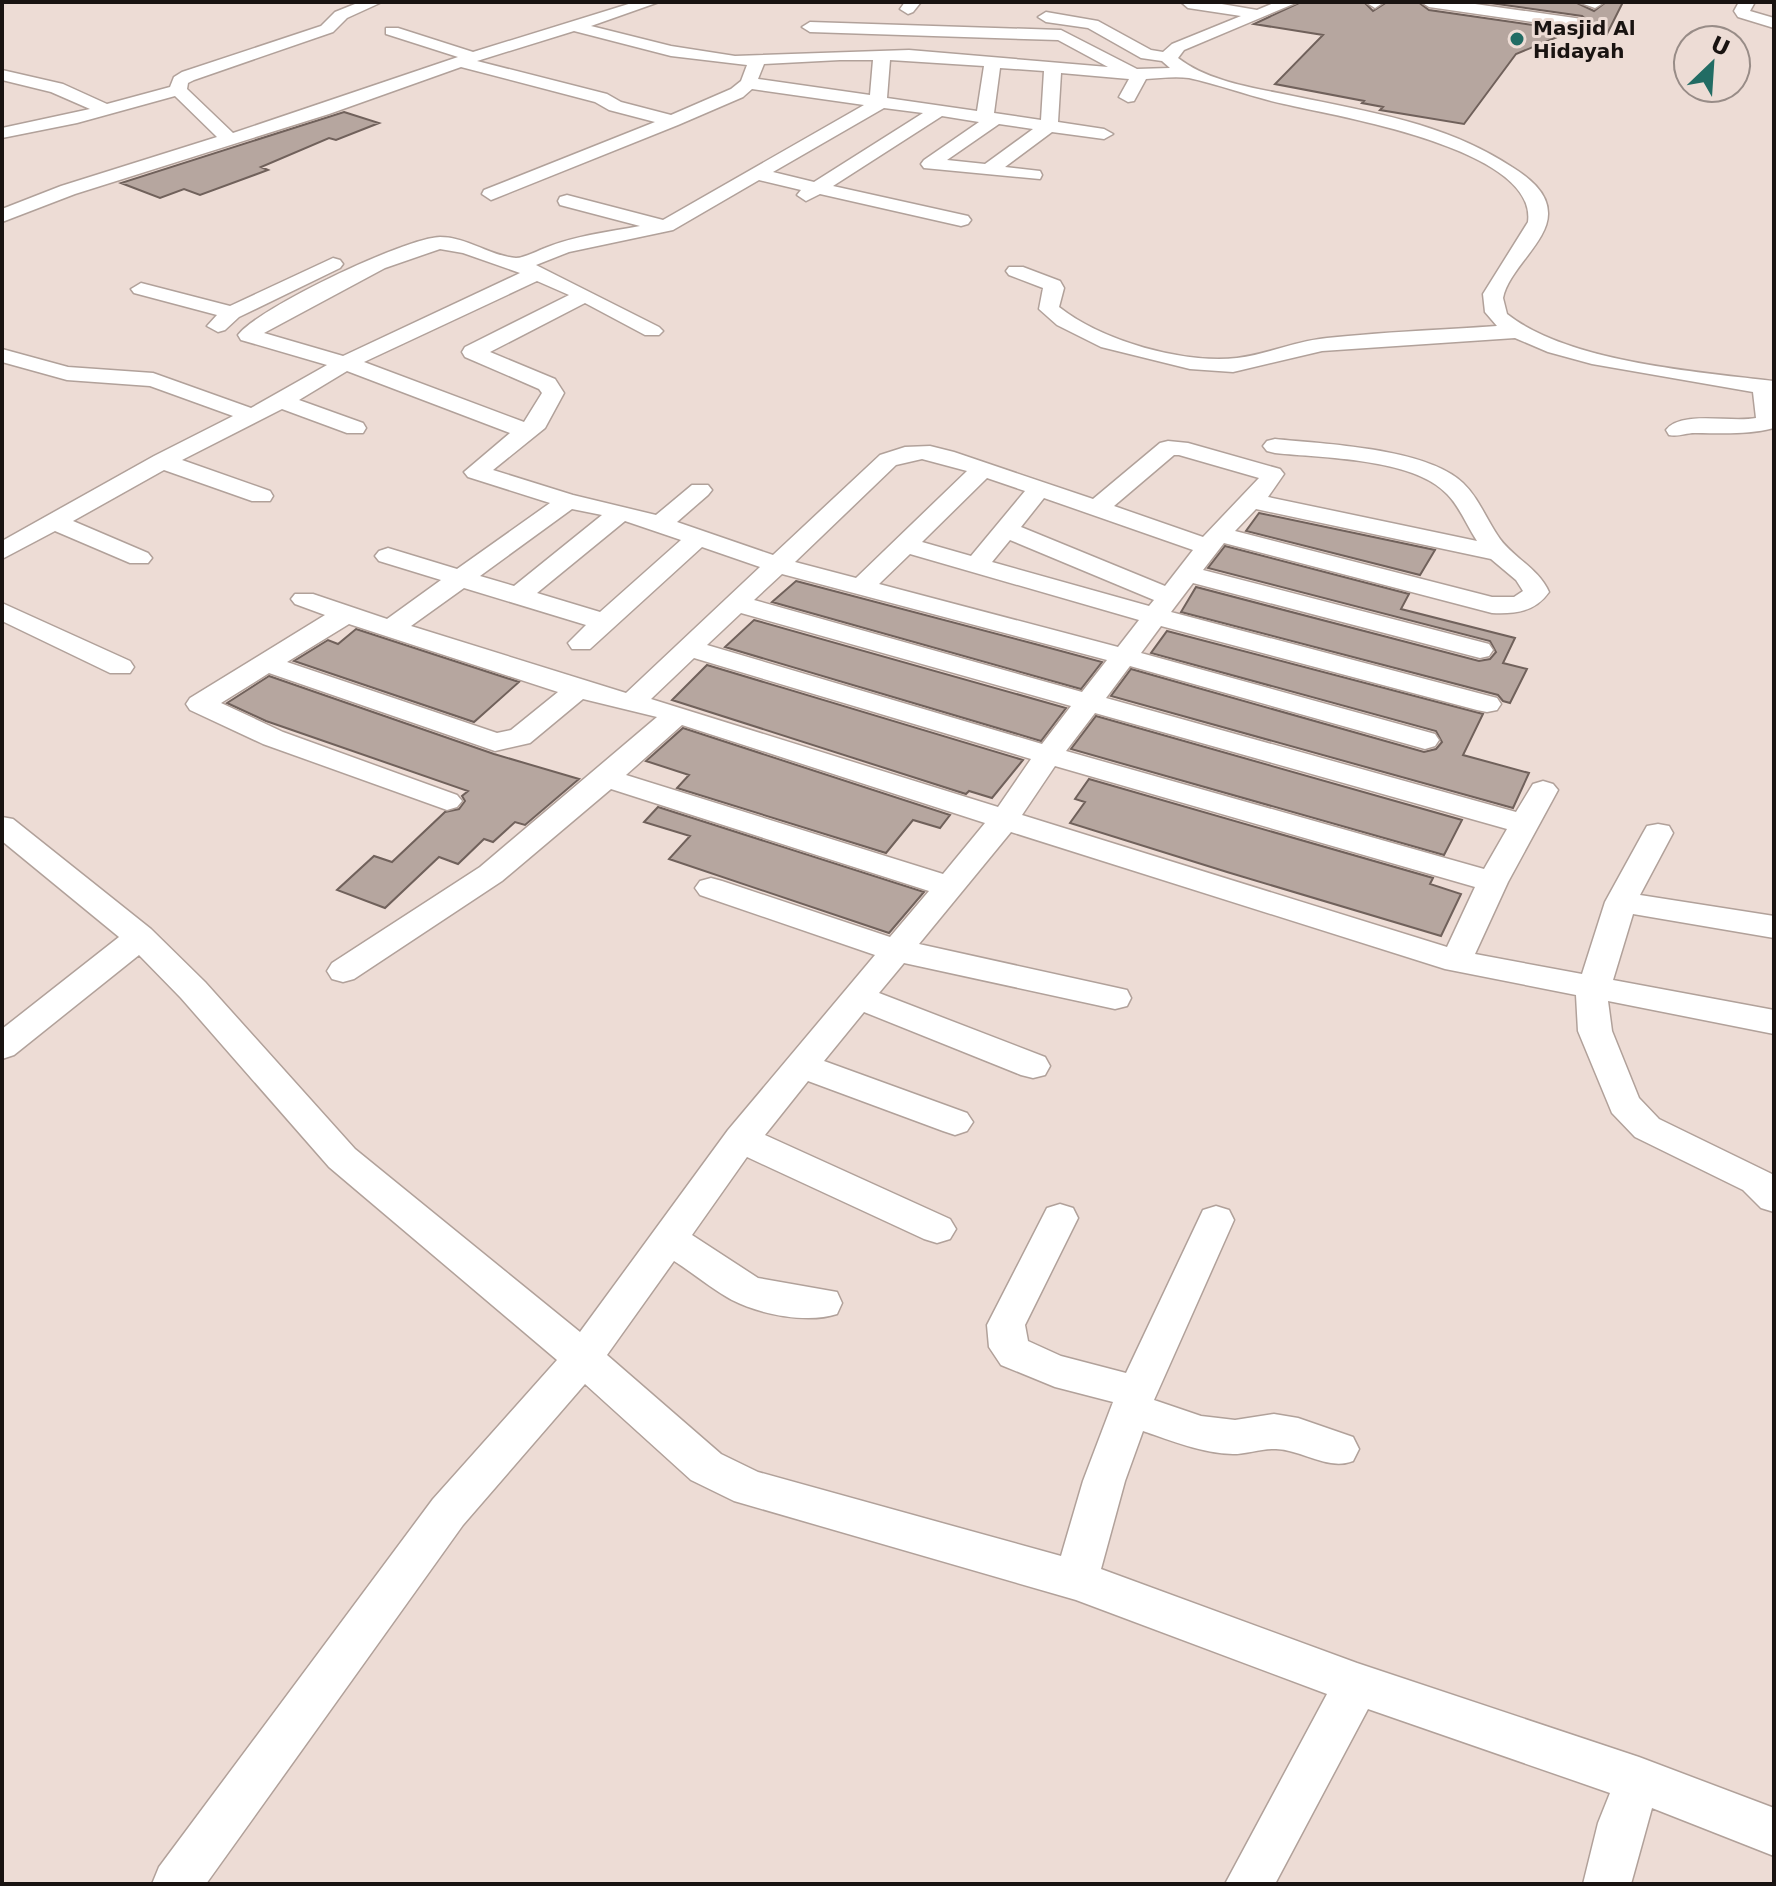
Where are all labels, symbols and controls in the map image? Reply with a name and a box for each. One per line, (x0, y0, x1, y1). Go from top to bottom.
place label: Masjid Al Hidayah (1533, 16, 1636, 63)
north arrow (1672, 24, 1752, 104)
marker: Masjid Al Hidayah (1508, 30, 1526, 48)
text: U (1707, 31, 1734, 61)

